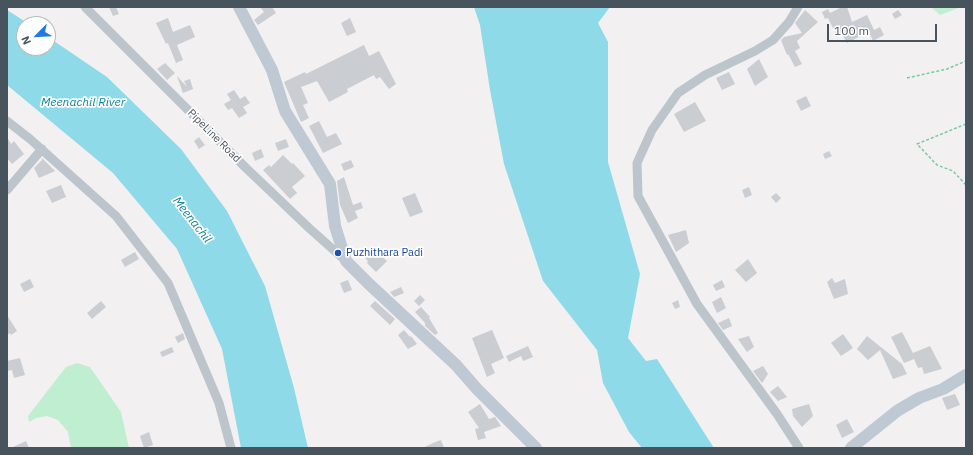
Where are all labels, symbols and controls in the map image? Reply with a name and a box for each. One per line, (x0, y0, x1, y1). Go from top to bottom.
north arrow (16, 16, 56, 56)
scale bar (829, 16, 939, 42)
text: 100 m (834, 23, 869, 38)
text: N (18, 34, 34, 47)
water label: Meenachil River (41, 96, 125, 110)
street label: PipeLine Road (184, 106, 244, 166)
water label: Meenachil (170, 194, 214, 246)
place label: Puzhithara Padi (346, 246, 423, 260)
marker: Puzhithara Padi (333, 248, 343, 258)

